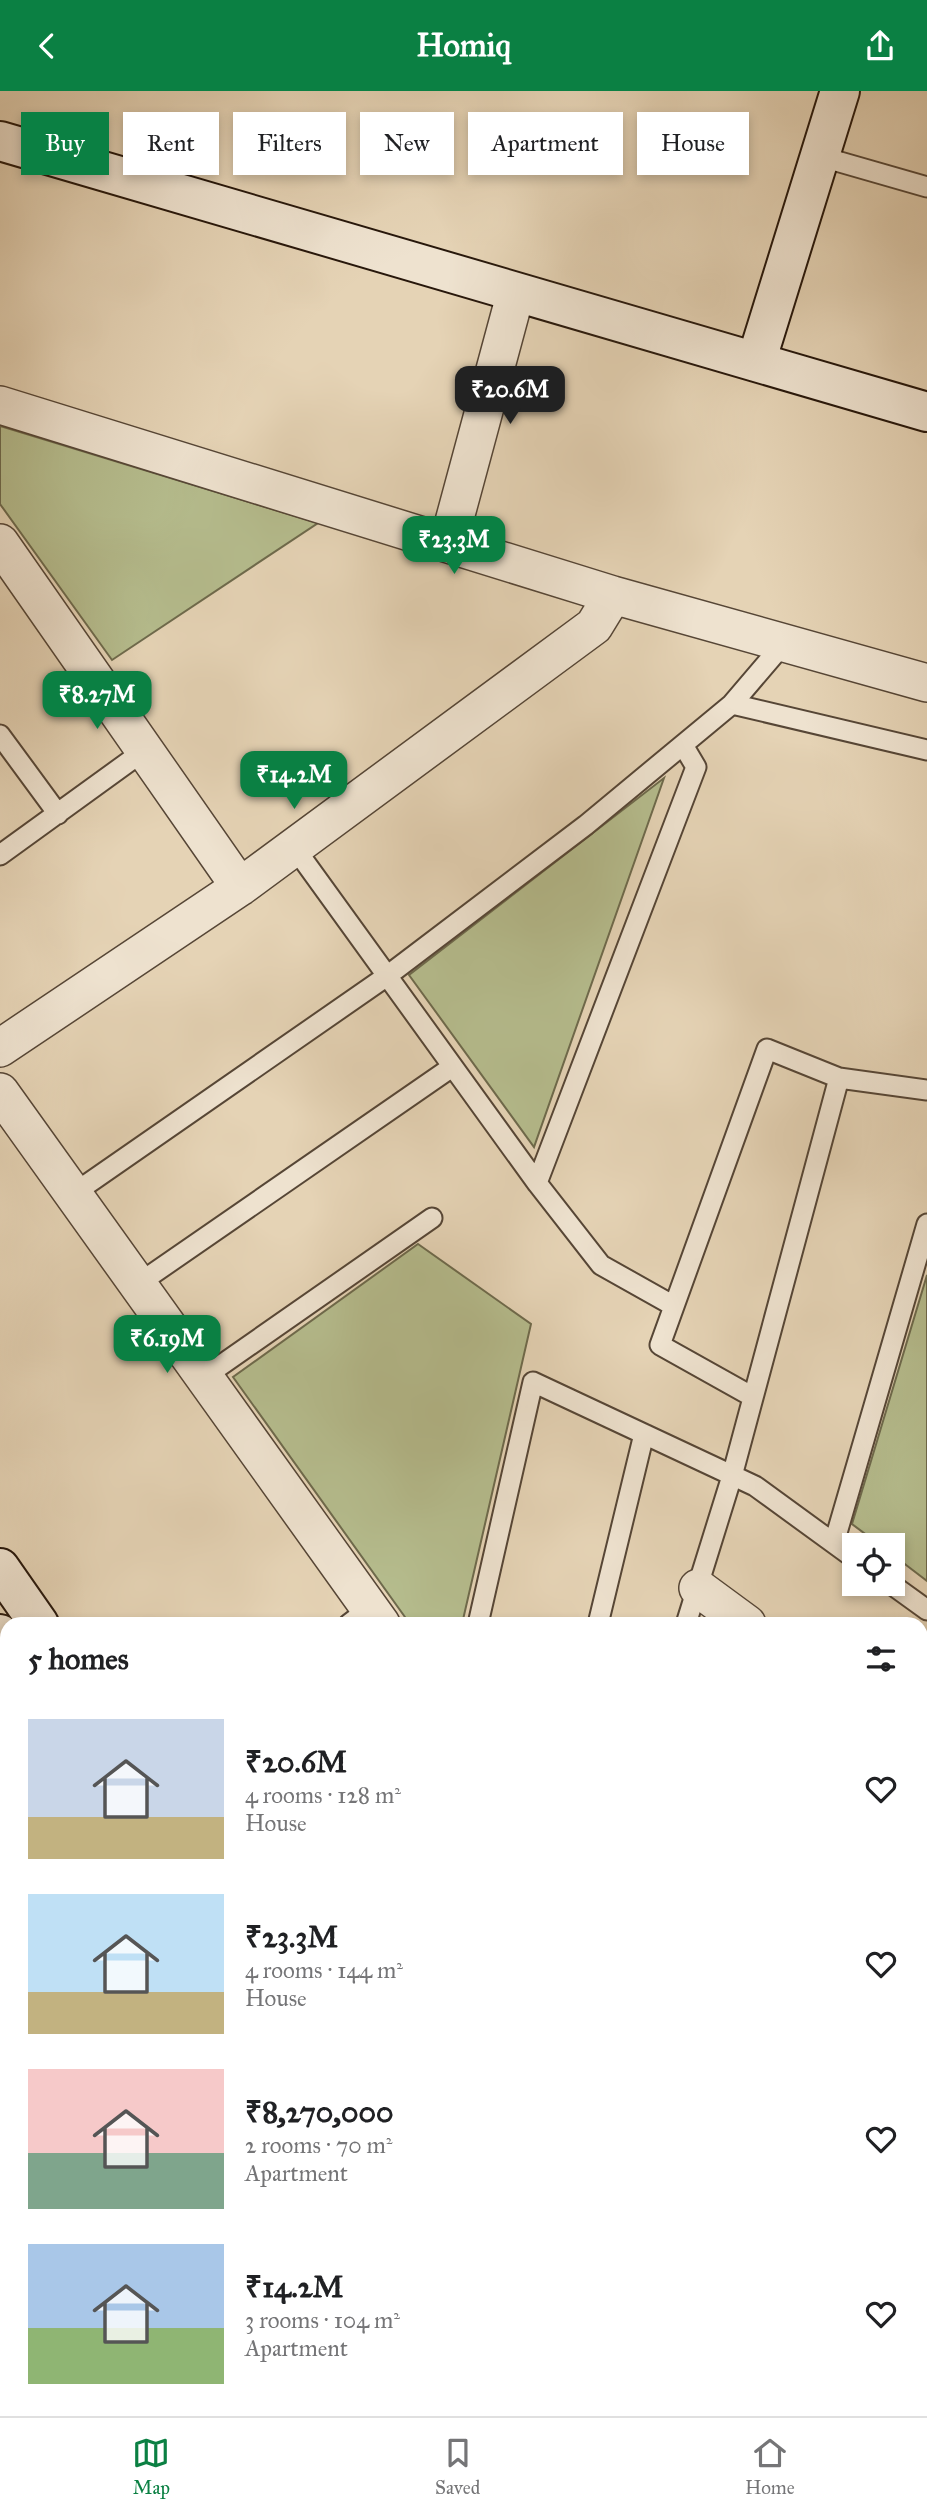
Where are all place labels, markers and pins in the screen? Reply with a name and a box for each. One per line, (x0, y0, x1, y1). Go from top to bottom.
pin: ₹20.6M (453, 367, 567, 426)
pin: ₹23.3M (397, 517, 511, 576)
pin: ₹8.27M (40, 671, 154, 731)
pin: ₹14.2M (237, 751, 351, 811)
pin: ₹6.19M (110, 1315, 224, 1375)

